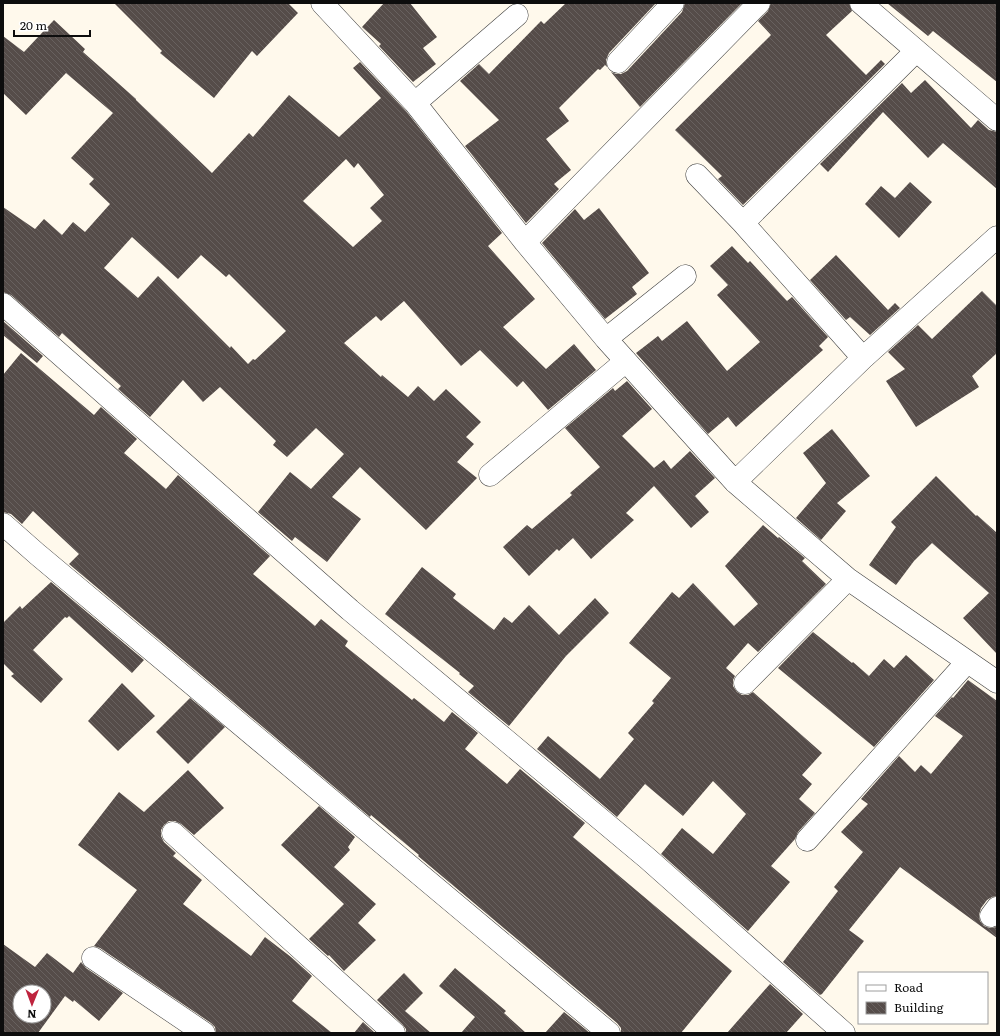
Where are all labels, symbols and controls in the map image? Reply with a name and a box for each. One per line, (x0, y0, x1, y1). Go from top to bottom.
scale bar (14, 12, 90, 38)
text: 20 m (20, 16, 47, 34)
legend (858, 972, 988, 1024)
text: Road (894, 978, 924, 996)
north arrow (12, 984, 52, 1024)
text: Building (894, 998, 944, 1016)
text: N (27, 1007, 37, 1023)

